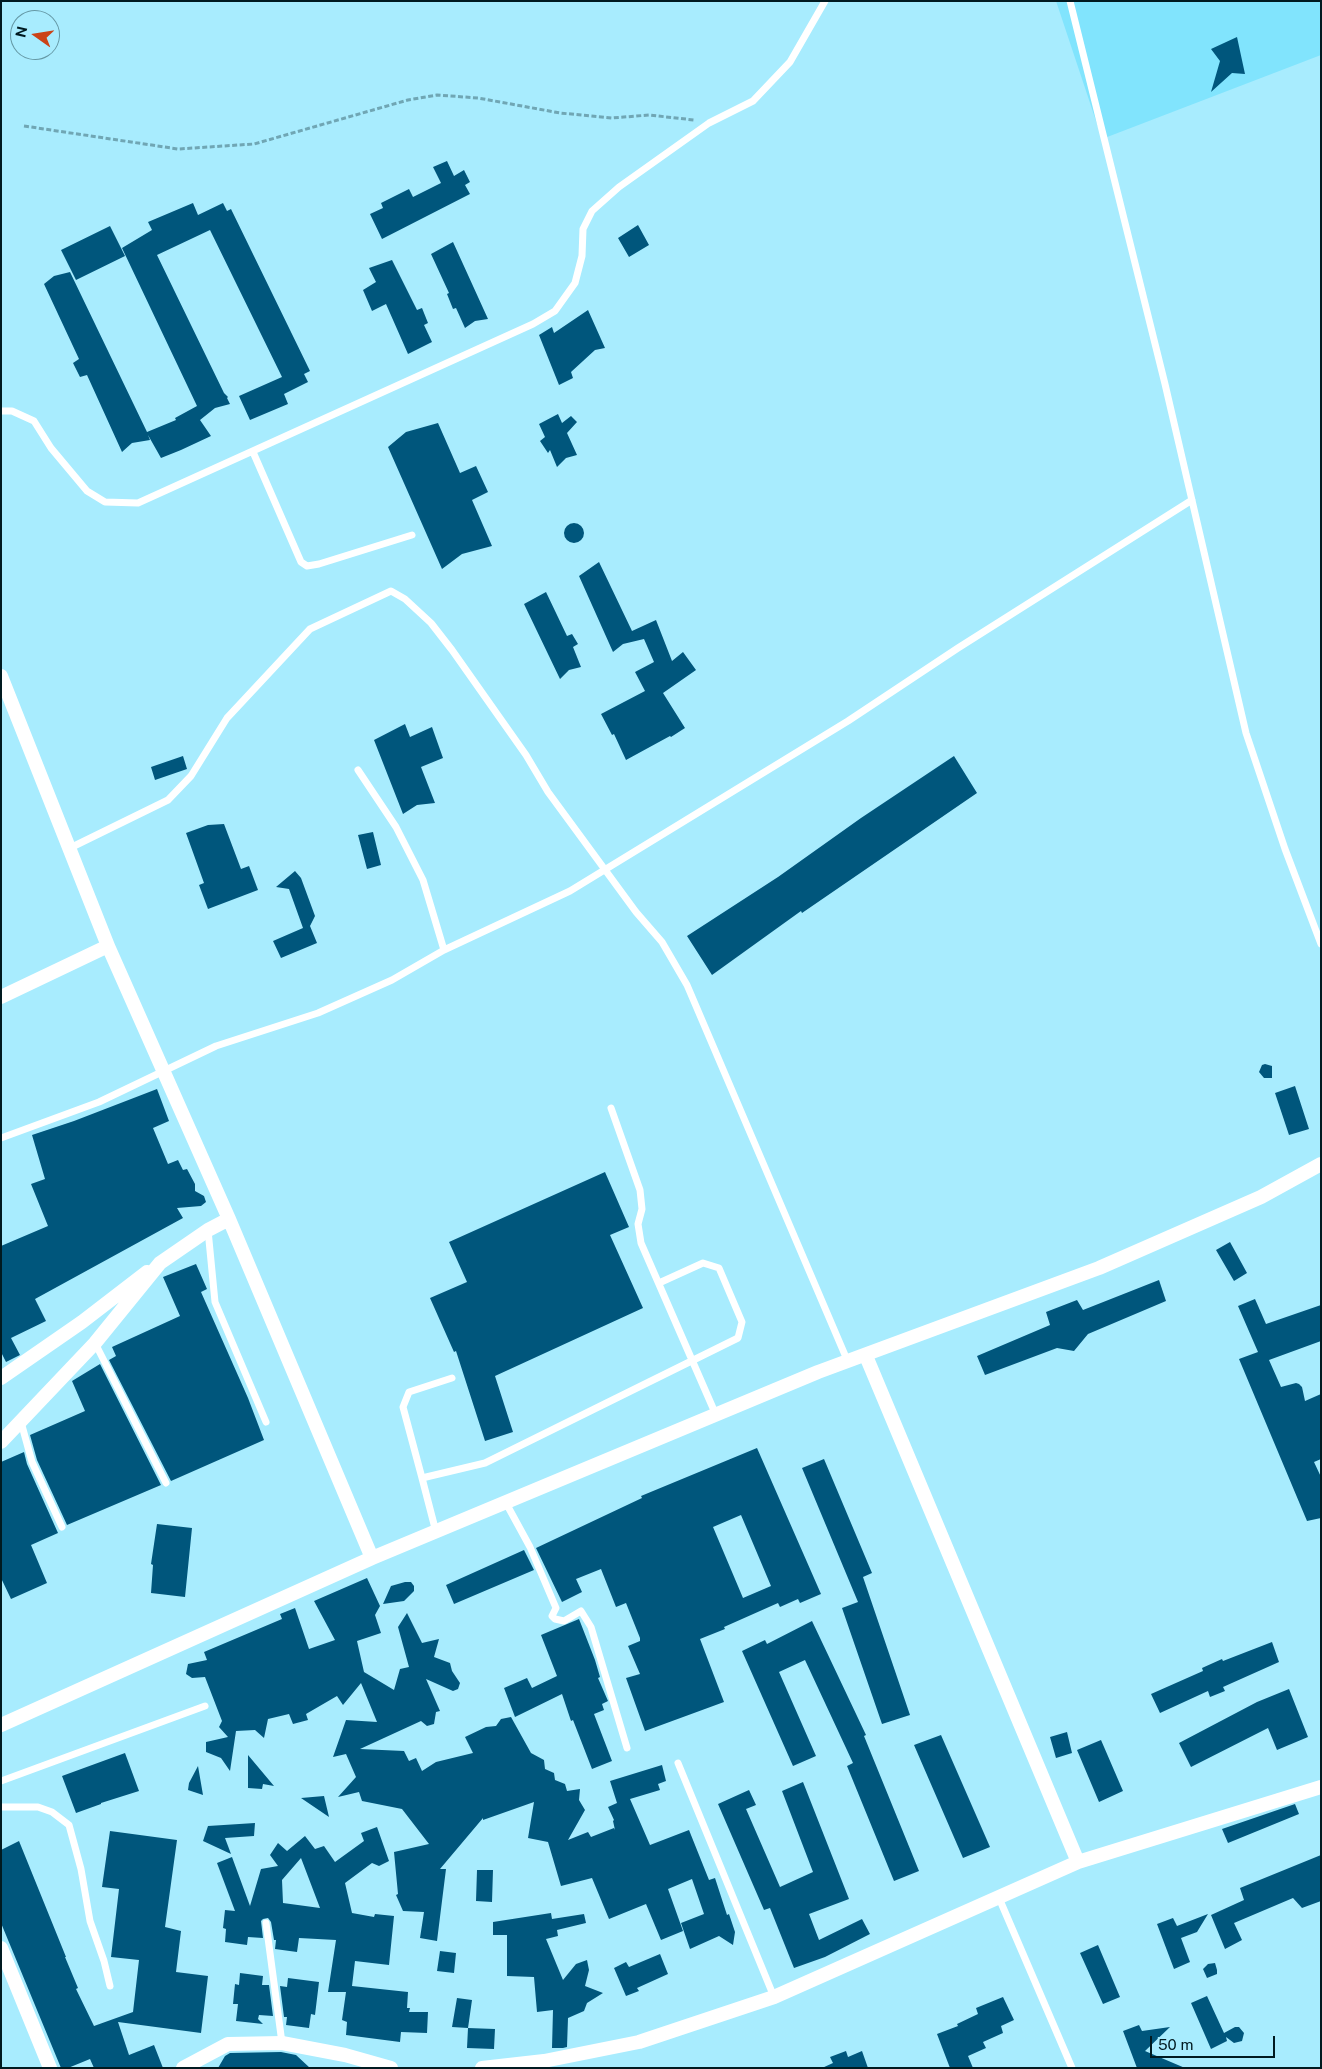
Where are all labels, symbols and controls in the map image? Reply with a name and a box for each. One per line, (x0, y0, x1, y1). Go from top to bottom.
north arrow (10, 10, 60, 60)
text: N (12, 25, 30, 39)
scale bar (1152, 2026, 1277, 2058)
text: 50 m (1158, 2036, 1193, 2053)

